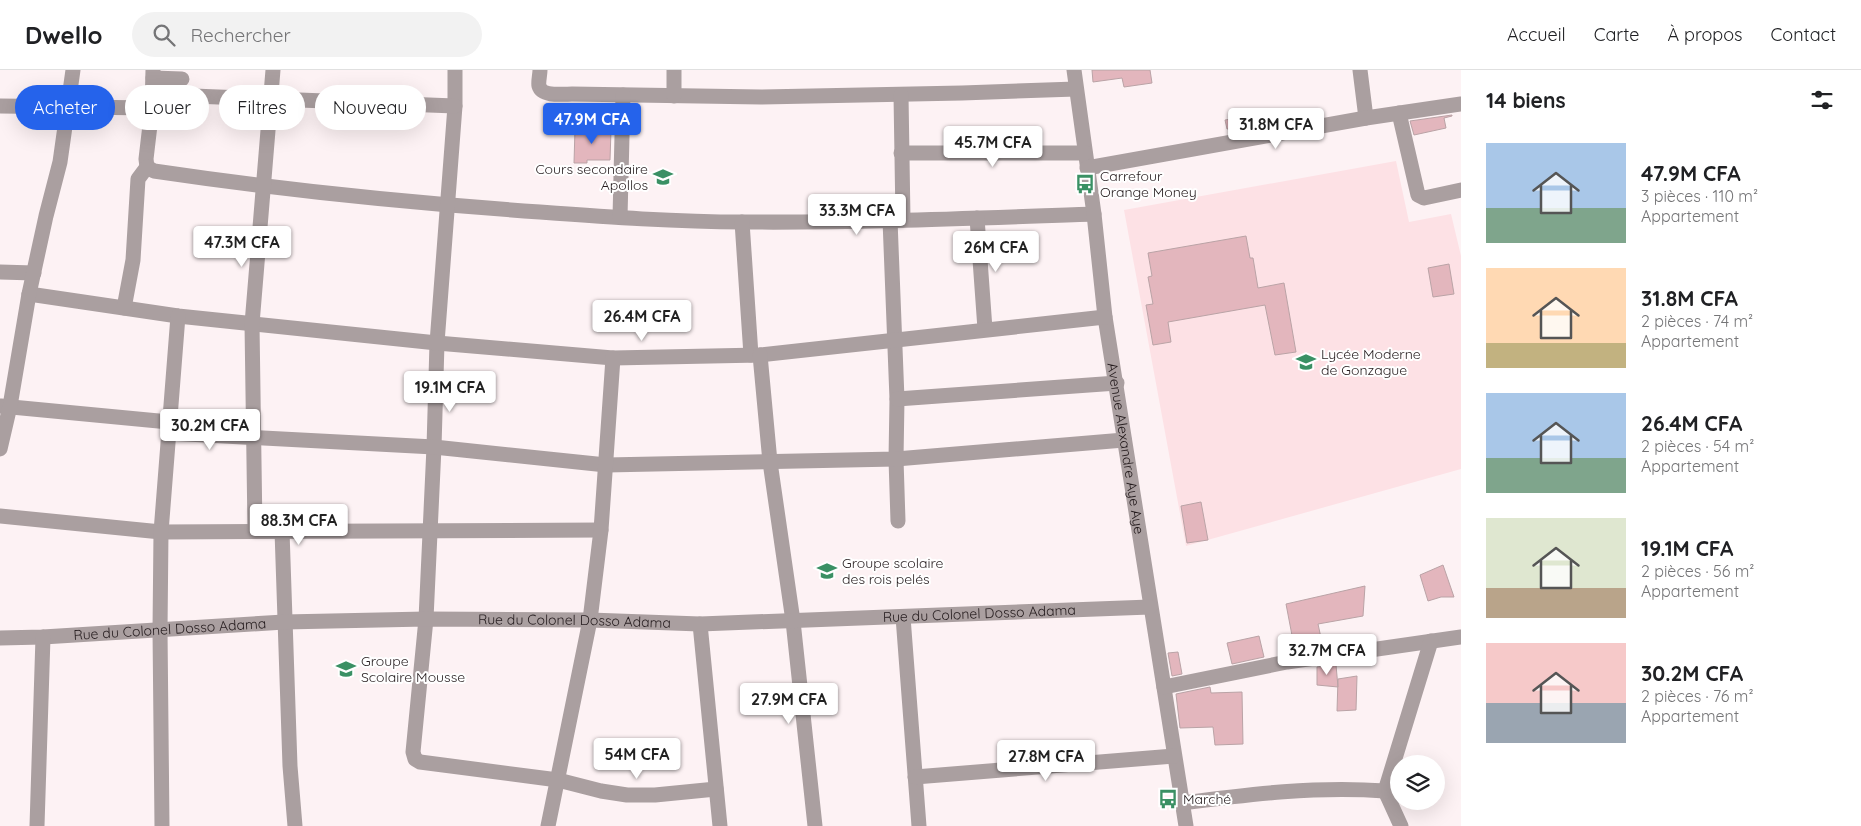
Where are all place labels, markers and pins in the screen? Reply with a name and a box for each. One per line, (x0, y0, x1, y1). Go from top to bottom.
pin: 47.9M CFA (535, 102, 649, 145)
pin: 31.8M CFA (1219, 108, 1333, 150)
pin: 45.7M CFA (936, 126, 1050, 168)
place label: Cours secondaire Apollos (535, 160, 648, 194)
school or university icon: Cours secondaire Apollos (652, 166, 674, 188)
place label: Carrefour Orange Money (1100, 167, 1197, 201)
bus stop icon: Carrefour Orange Money (1074, 173, 1096, 195)
pin: 33.3M CFA (800, 194, 914, 236)
pin: 47.3M CFA (185, 226, 299, 268)
pin: 26M CFA (950, 230, 1042, 273)
pin: 26.4M CFA (585, 300, 699, 342)
place label: Lycée Moderne de Gonzague (1321, 345, 1421, 379)
school or university icon: Lycée Moderne de Gonzague (1295, 351, 1317, 373)
pin: 19.1M CFA (393, 370, 507, 413)
pin: 30.2M CFA (153, 408, 267, 451)
pin: 88.3M CFA (242, 504, 356, 546)
place label: Groupe scolaire des rois pelés (842, 554, 944, 588)
school or university icon: Groupe scolaire des rois pelés (816, 560, 838, 582)
pin: 32.7M CFA (1270, 634, 1384, 676)
place label: Groupe Scolaire Mousse (361, 652, 465, 686)
school or university icon: Groupe Scolaire Mousse (335, 658, 357, 680)
pin: 27.9M CFA (732, 682, 846, 725)
pin: 54M CFA (591, 738, 683, 780)
pin: 27.8M CFA (989, 740, 1103, 782)
bus stop icon: Marché (1157, 788, 1179, 810)
place label: Marché (1183, 790, 1231, 808)

